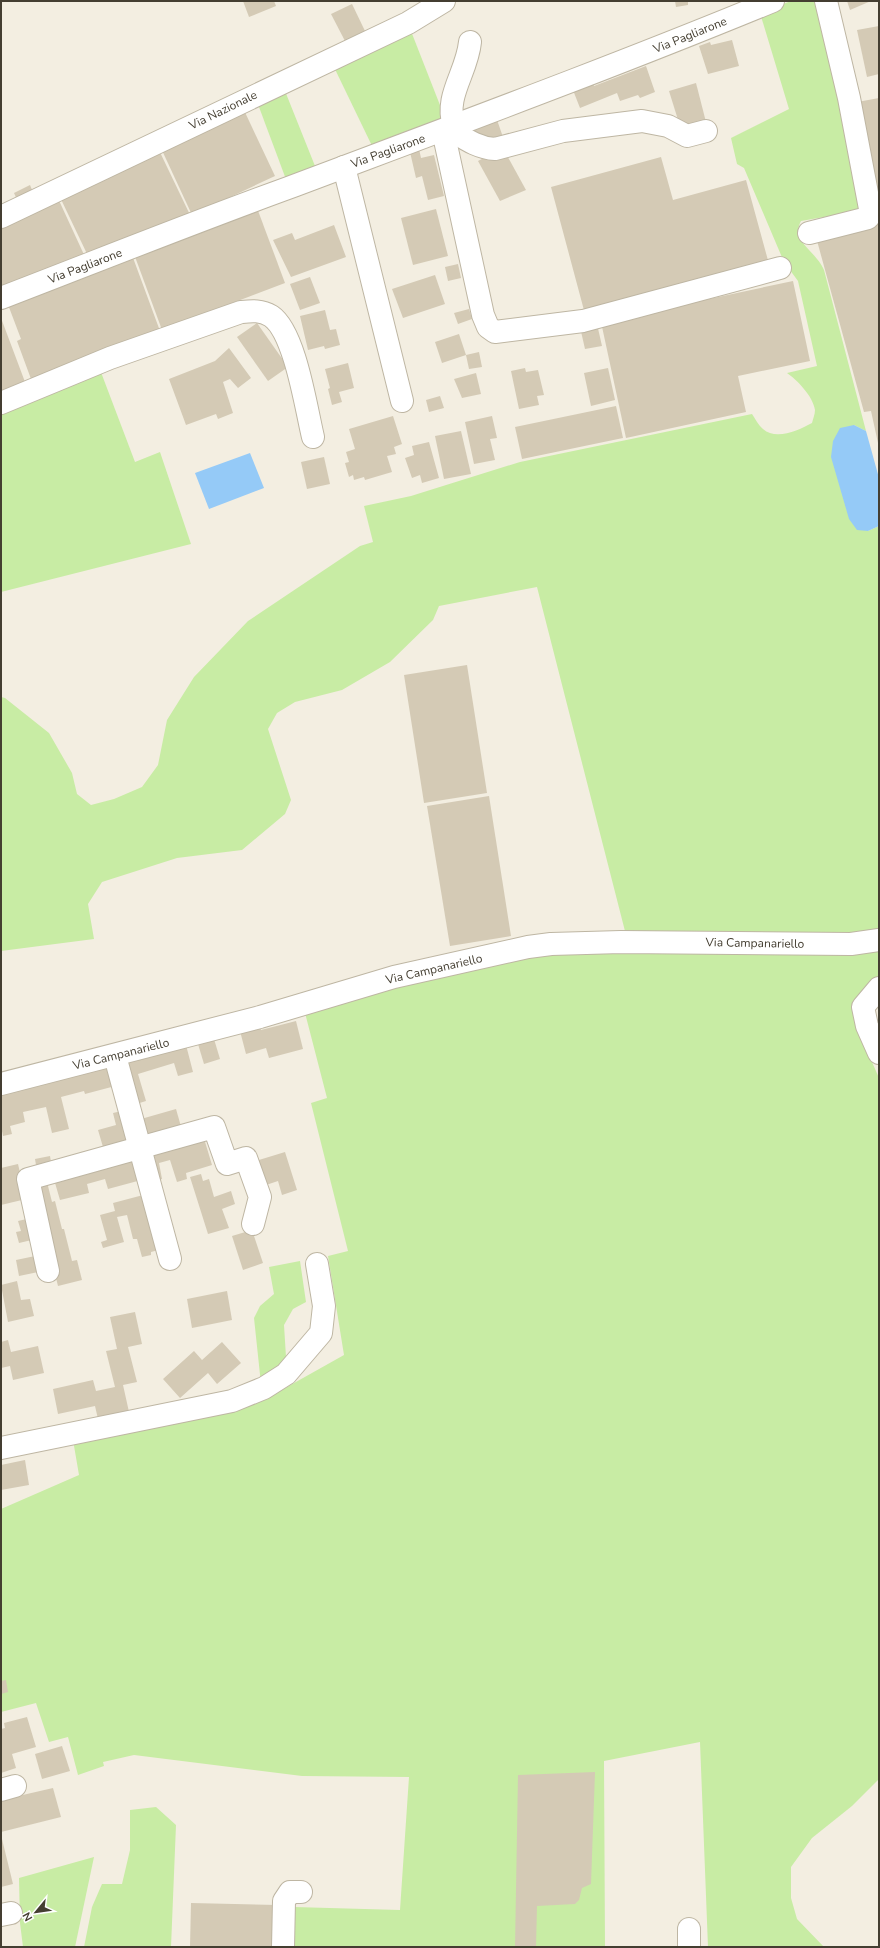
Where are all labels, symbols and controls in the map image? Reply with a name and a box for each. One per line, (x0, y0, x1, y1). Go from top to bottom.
street label: Via Pagliarone (650, 13, 729, 57)
street label: Via Nazionale (185, 87, 260, 134)
street label: Via Pagliarone (348, 130, 427, 172)
street label: Via Pagliarone (45, 245, 124, 288)
street label: Via Campanariello (705, 934, 805, 952)
street label: Via Campanariello (383, 950, 484, 988)
street label: Via Campanariello (70, 1034, 171, 1074)
north arrow (16, 1892, 56, 1932)
text: N (19, 1909, 36, 1924)

